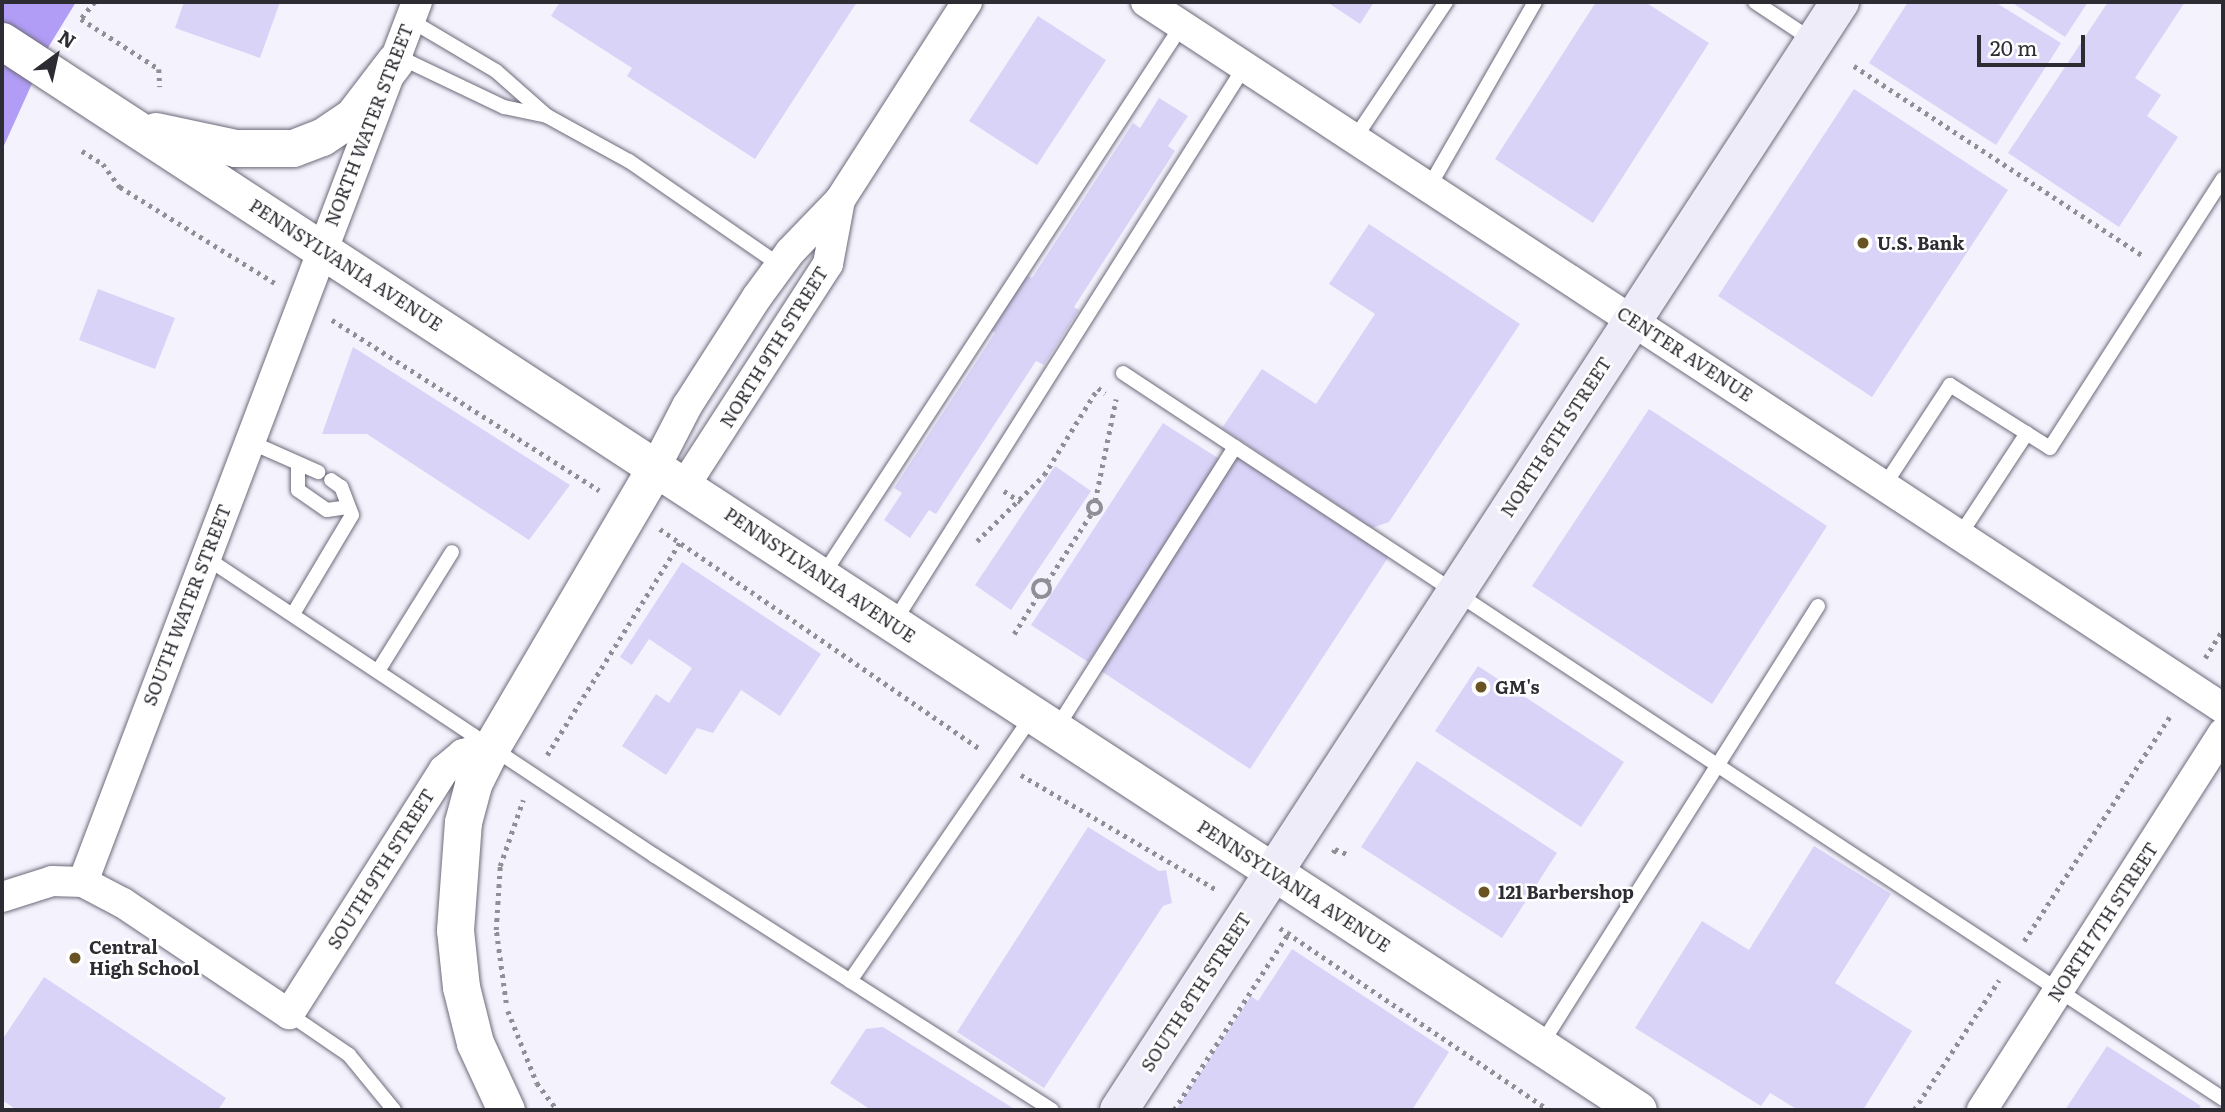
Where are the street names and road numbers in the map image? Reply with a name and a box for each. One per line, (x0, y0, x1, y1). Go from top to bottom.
street label: NORTH WATER STREET (320, 21, 418, 229)
street label: PENNSYLVANIA AVENUE (245, 194, 447, 336)
street label: NORTH 9TH STREET (716, 262, 832, 432)
street label: CENTER AVENUE (1613, 302, 1757, 406)
street label: NORTH 8TH STREET (1496, 353, 1616, 521)
street label: SOUTH WATER STREET (139, 501, 235, 709)
street label: PENNSYLVANIA AVENUE (720, 503, 920, 647)
street label: SOUTH 9TH STREET (323, 785, 439, 953)
street label: PENNSYLVANIA AVENUE (1193, 815, 1395, 957)
street label: NORTH 7TH STREET (2043, 838, 2163, 1006)
street label: SOUTH 8TH STREET (1136, 908, 1256, 1076)

